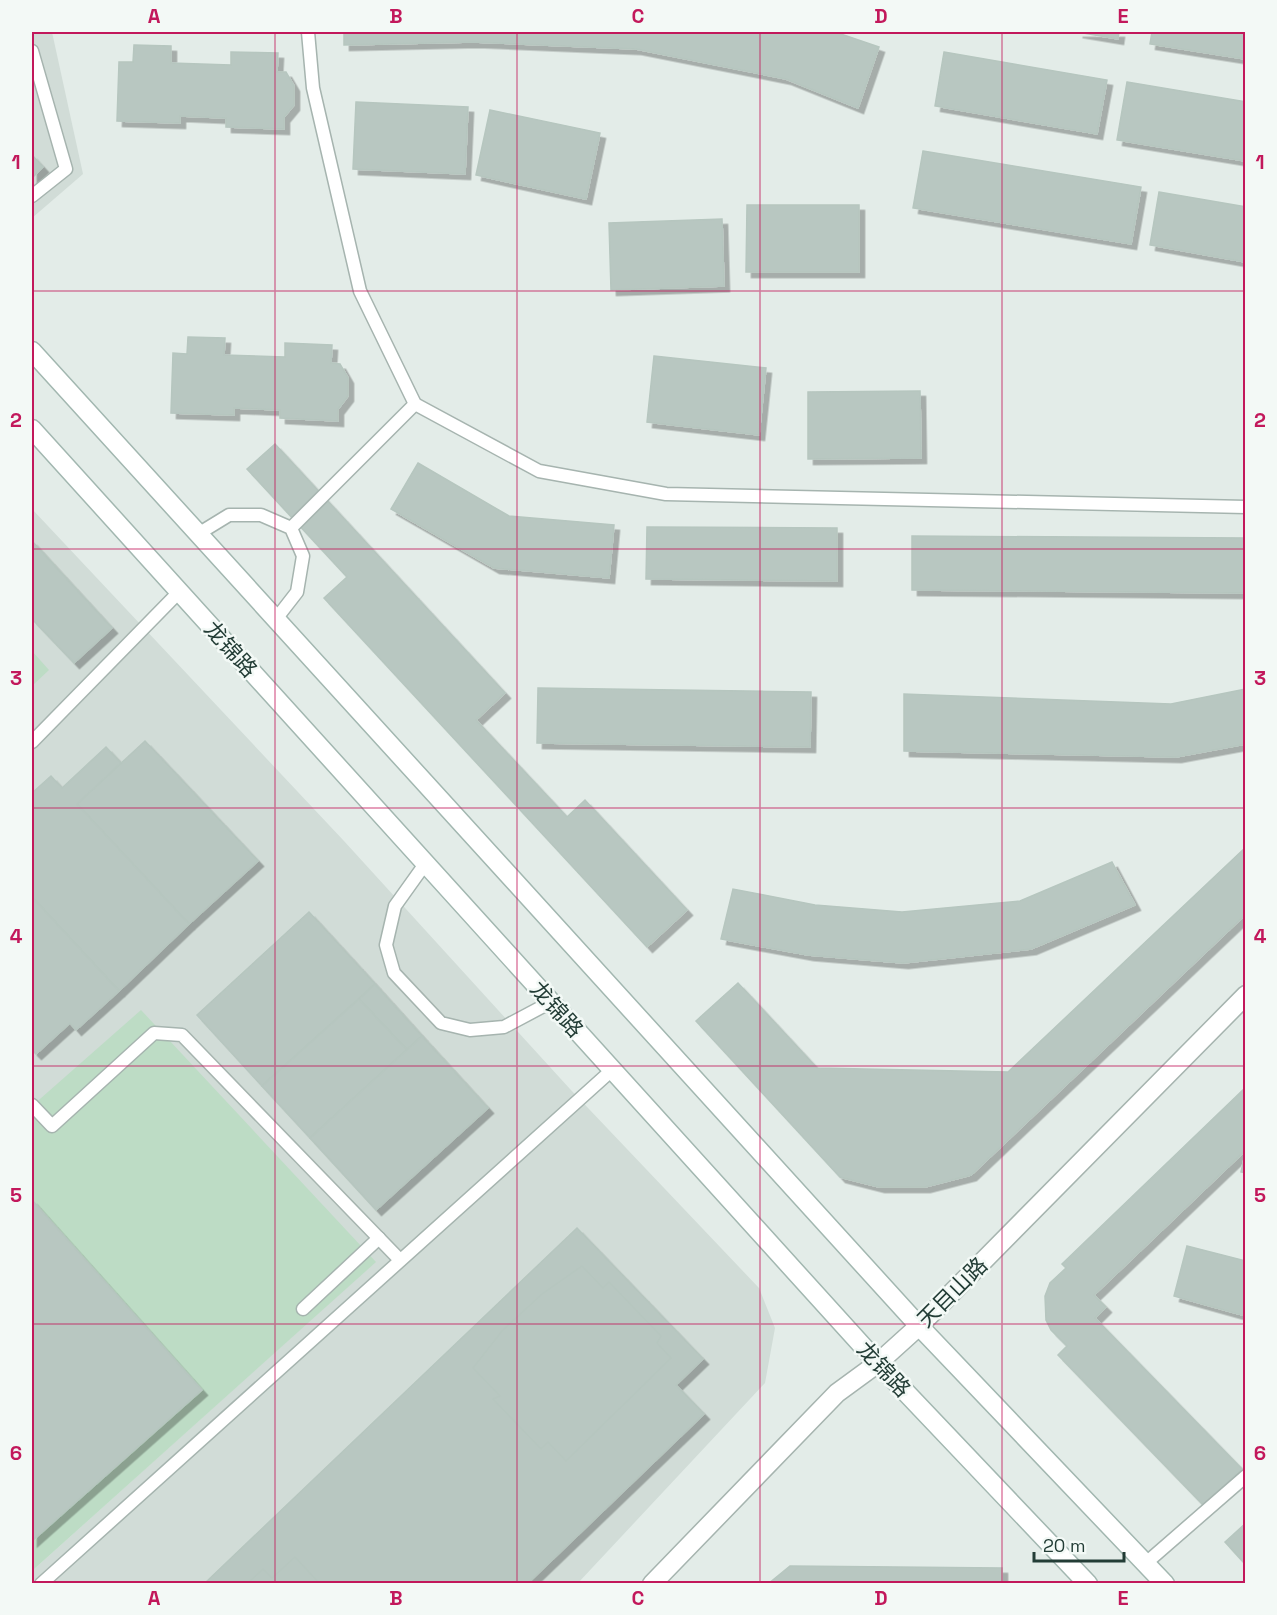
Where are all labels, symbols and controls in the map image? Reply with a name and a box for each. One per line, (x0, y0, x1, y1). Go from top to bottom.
text: A (148, 3, 161, 29)
text: B (389, 3, 403, 29)
text: C (632, 3, 645, 29)
text: D (874, 3, 888, 29)
text: E (1117, 3, 1129, 29)
text: 1 (11, 149, 21, 175)
text: 1 (1255, 149, 1265, 175)
text: 2 (10, 407, 22, 433)
text: 2 (1254, 407, 1266, 433)
street label: 龙锦路 (199, 615, 263, 683)
text: 3 (10, 665, 22, 691)
text: 3 (1254, 665, 1266, 691)
text: 4 (10, 923, 23, 949)
text: 4 (1254, 923, 1267, 949)
street label: 龙锦路 (525, 975, 589, 1043)
text: 5 (10, 1182, 22, 1208)
text: 5 (1254, 1182, 1266, 1208)
street label: 天目山路 (911, 1251, 993, 1333)
street label: 龙锦路 (851, 1335, 917, 1403)
text: 6 (10, 1440, 22, 1466)
text: 6 (1254, 1440, 1266, 1466)
scale bar (1034, 1525, 1124, 1563)
text: 20 m (1043, 1534, 1086, 1557)
text: A (148, 1585, 161, 1611)
text: B (389, 1585, 403, 1611)
text: C (632, 1585, 645, 1611)
text: D (874, 1585, 888, 1611)
text: E (1117, 1585, 1129, 1611)

